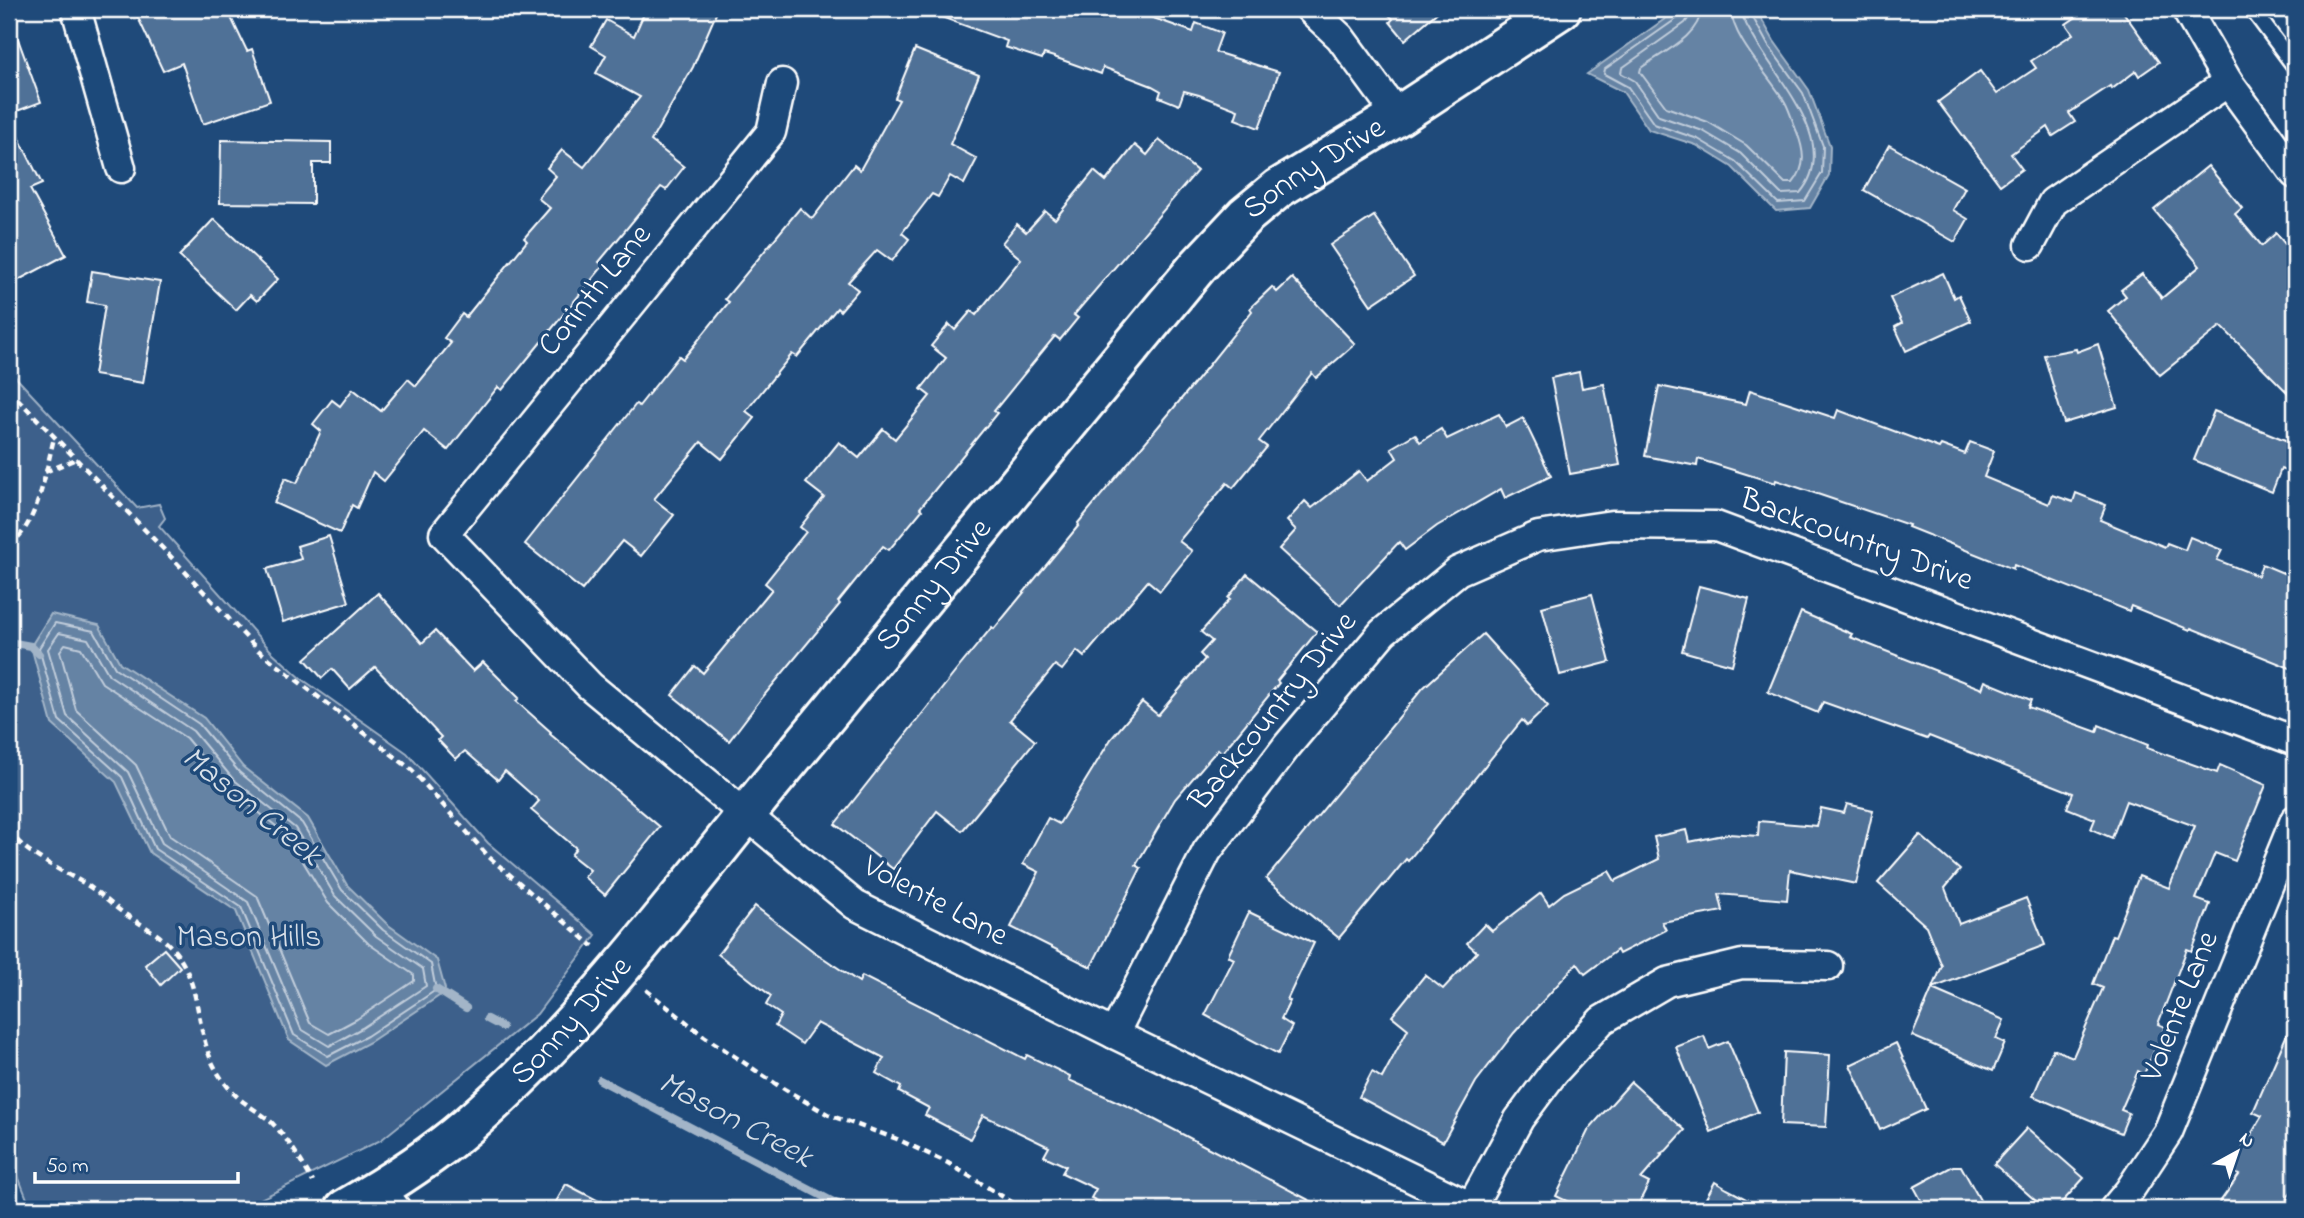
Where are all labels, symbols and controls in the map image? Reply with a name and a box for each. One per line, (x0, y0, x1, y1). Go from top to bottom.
street label: Sonny Drive (1233, 105, 1395, 232)
street label: Corinth Lane (528, 214, 665, 368)
street label: Backcountry Drive (1732, 477, 1980, 605)
street label: Sonny Drive (865, 508, 1004, 663)
street label: Backcountry Drive (1178, 601, 1370, 823)
water label: Mason Creek (170, 735, 333, 880)
street label: Volente Lane (853, 844, 1017, 960)
park label: Mason Hills (177, 915, 321, 962)
street label: Volente Lane (2129, 924, 2233, 1090)
street label: Sonny Drive (500, 946, 644, 1097)
water label: Mason Creek (649, 1060, 822, 1183)
north arrow (2202, 1116, 2272, 1186)
text: N (2233, 1126, 2260, 1155)
scale bar (35, 1141, 238, 1185)
text: 50 m (46, 1152, 89, 1182)

